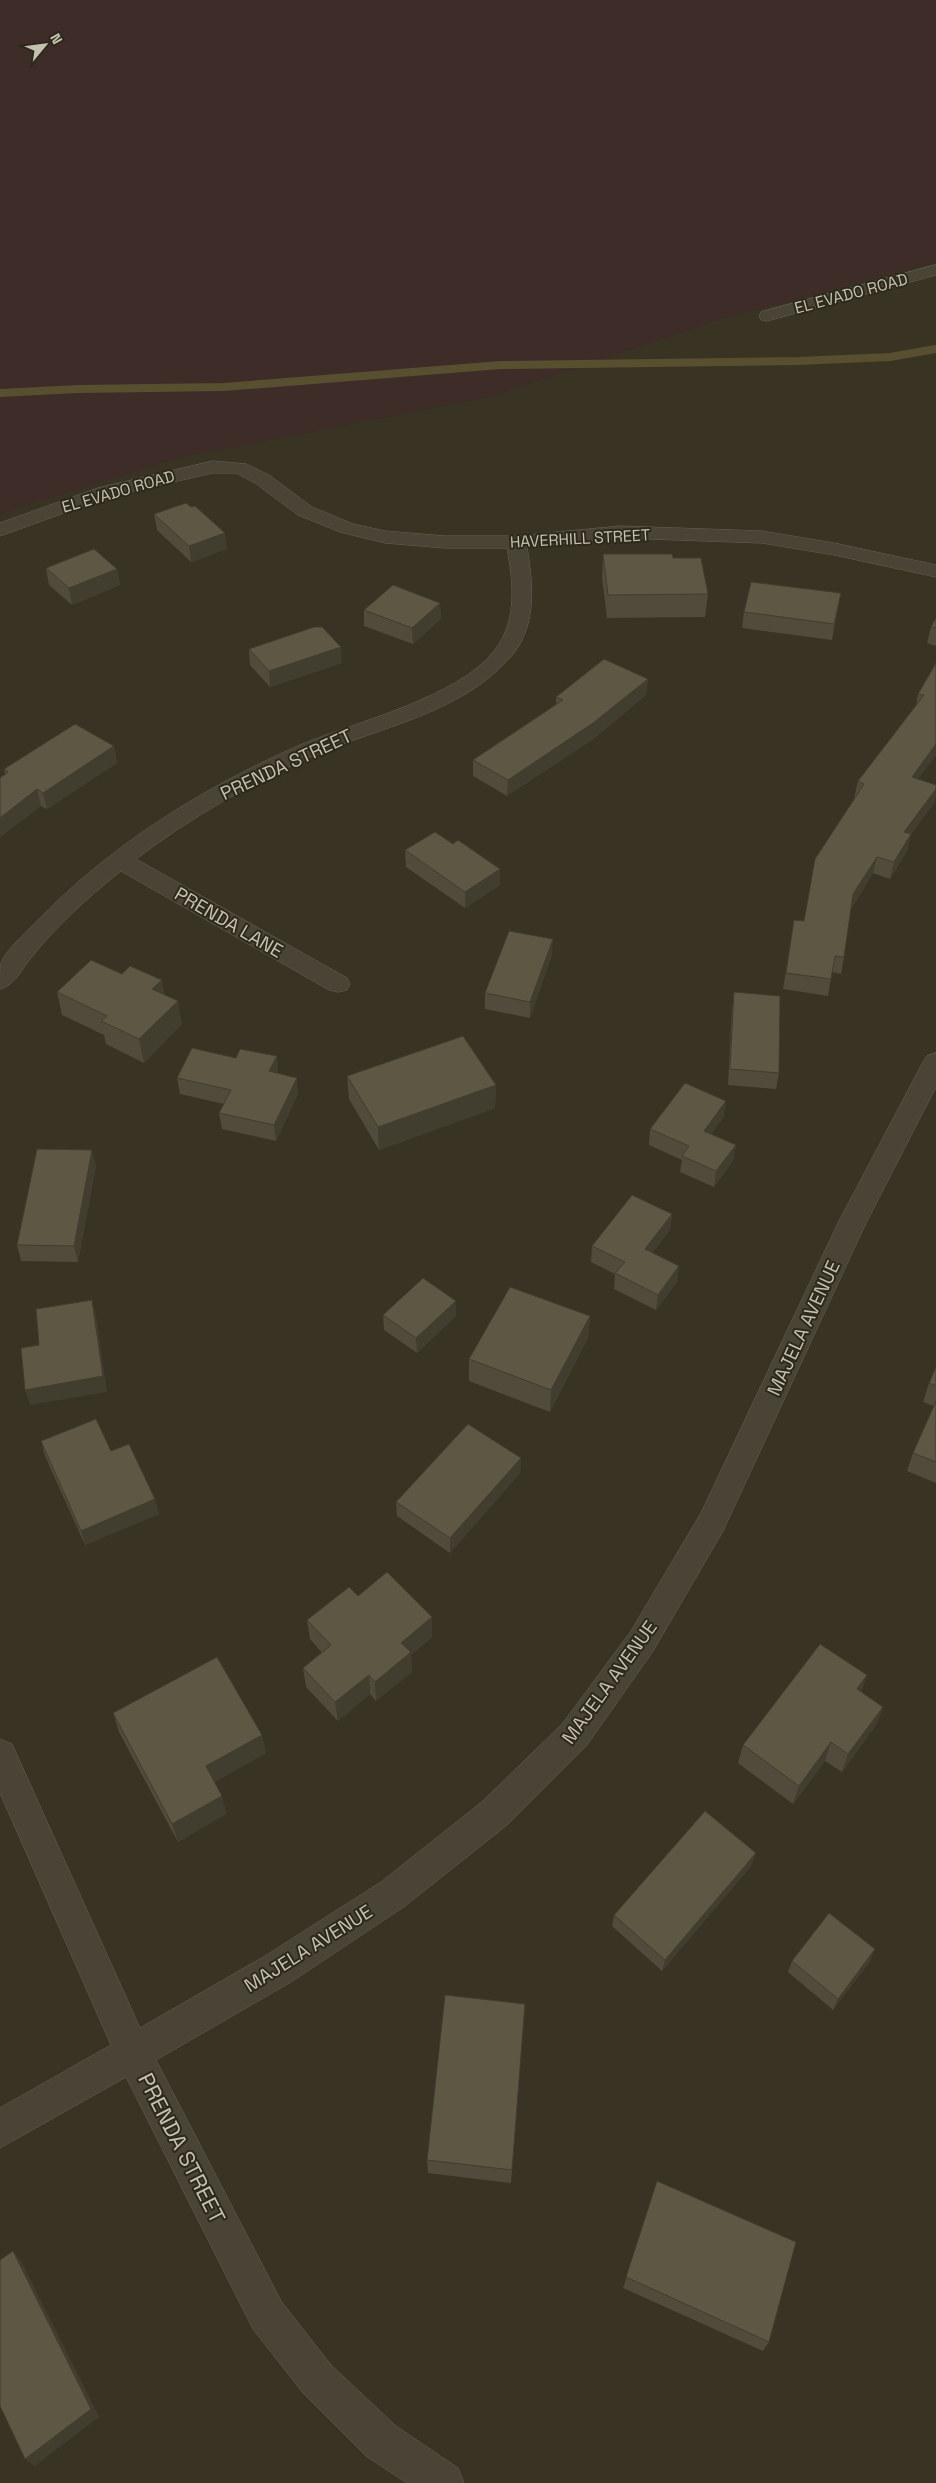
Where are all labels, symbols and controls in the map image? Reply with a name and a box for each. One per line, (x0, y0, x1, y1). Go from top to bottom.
north arrow (20, 20, 70, 70)
text: N (46, 30, 67, 47)
street label: EL EVADO ROAD (792, 268, 910, 319)
street label: EL EVADO ROAD (59, 465, 177, 518)
street label: HAVERHILL STREET (509, 524, 651, 553)
street label: PRENDA STREET (216, 723, 356, 806)
street label: PRENDA LANE (170, 881, 288, 964)
street label: MAJELA AVENUE (761, 1257, 846, 1400)
street label: MAJELA AVENUE (556, 1616, 663, 1749)
street label: MAJELA AVENUE (240, 1899, 377, 1998)
street label: PRENDA STREET (132, 2068, 232, 2228)

